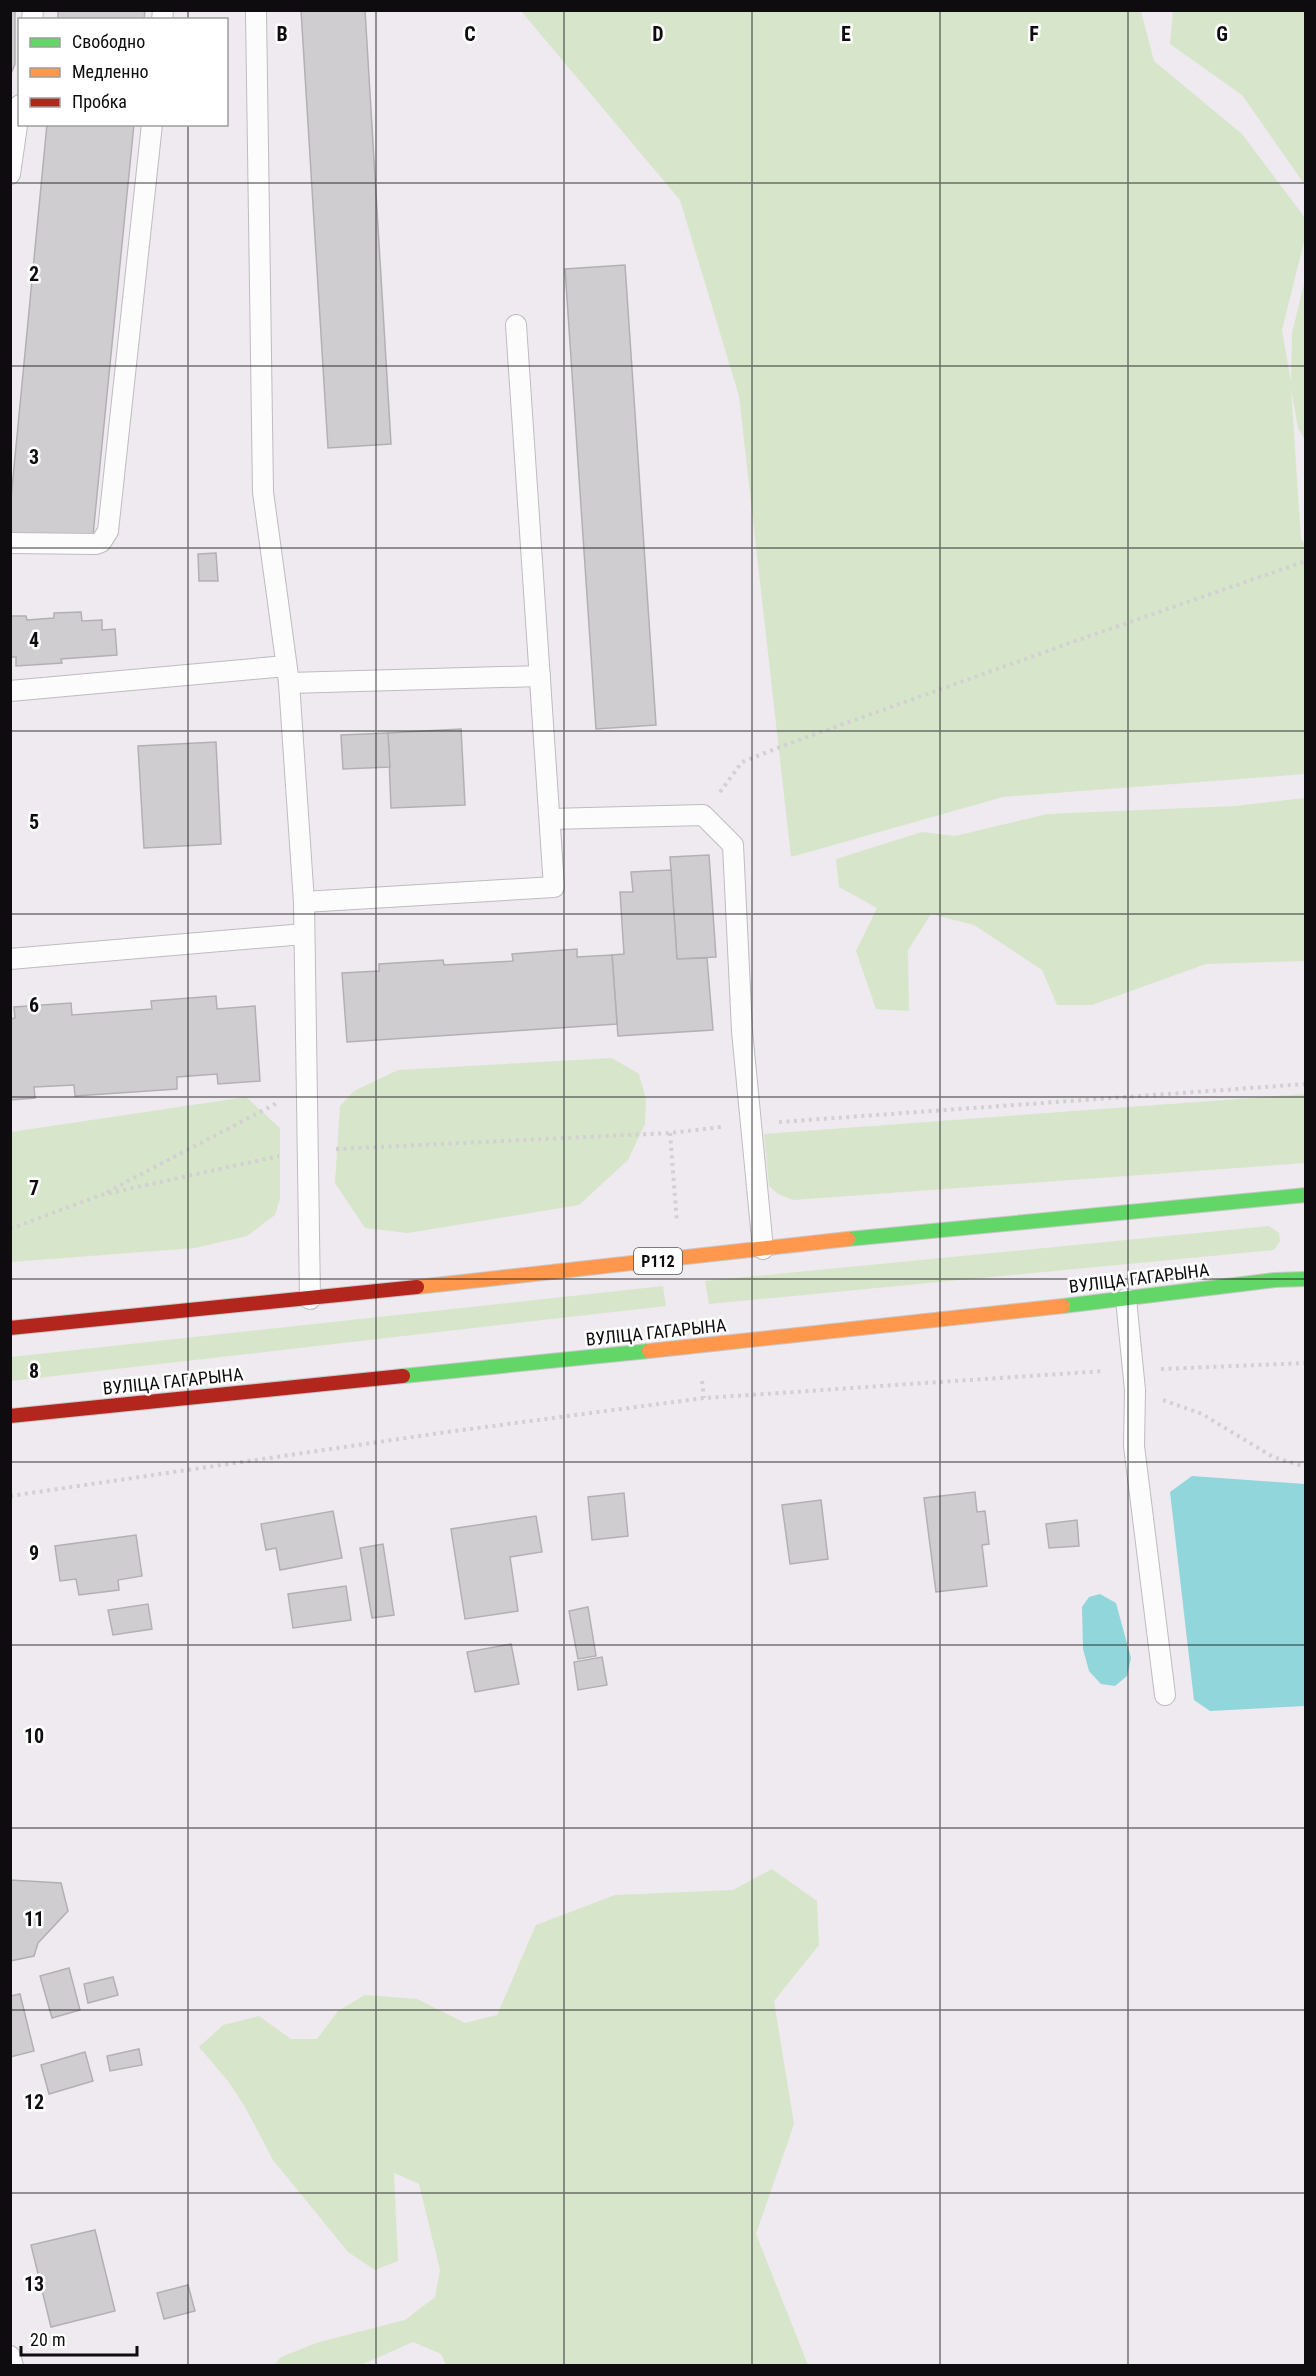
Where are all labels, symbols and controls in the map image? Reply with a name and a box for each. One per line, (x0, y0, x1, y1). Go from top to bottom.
legend (18, 18, 228, 126)
text: B (276, 22, 288, 46)
text: C (464, 22, 476, 46)
text: D (652, 22, 664, 46)
text: E (841, 22, 851, 46)
text: F (1029, 22, 1039, 46)
text: G (1216, 22, 1228, 46)
text: Свободно (72, 31, 145, 52)
text: Медленно (72, 61, 149, 82)
text: Пробка (72, 91, 127, 112)
text: 2 (29, 262, 39, 286)
text: 3 (29, 445, 39, 469)
text: 4 (29, 628, 39, 652)
text: 5 (29, 810, 39, 834)
text: 6 (29, 993, 39, 1017)
text: 7 (29, 1176, 39, 1200)
road number: Р112 (634, 1248, 682, 1274)
street label: ВУЛІЦА ГАГАРЫНА (1068, 1259, 1211, 1297)
street label: ВУЛІЦА ГАГАРЫНА (585, 1314, 728, 1350)
text: 8 (29, 1359, 39, 1383)
street label: ВУЛІЦА ГАГАРЫНА (102, 1363, 245, 1399)
text: 9 (29, 1541, 39, 1565)
text: 10 (24, 1724, 44, 1748)
text: 11 (24, 1907, 44, 1931)
text: 12 (24, 2090, 44, 2114)
text: 13 (24, 2272, 44, 2296)
scale bar (21, 2319, 136, 2357)
text: 20 m (30, 2329, 65, 2350)

